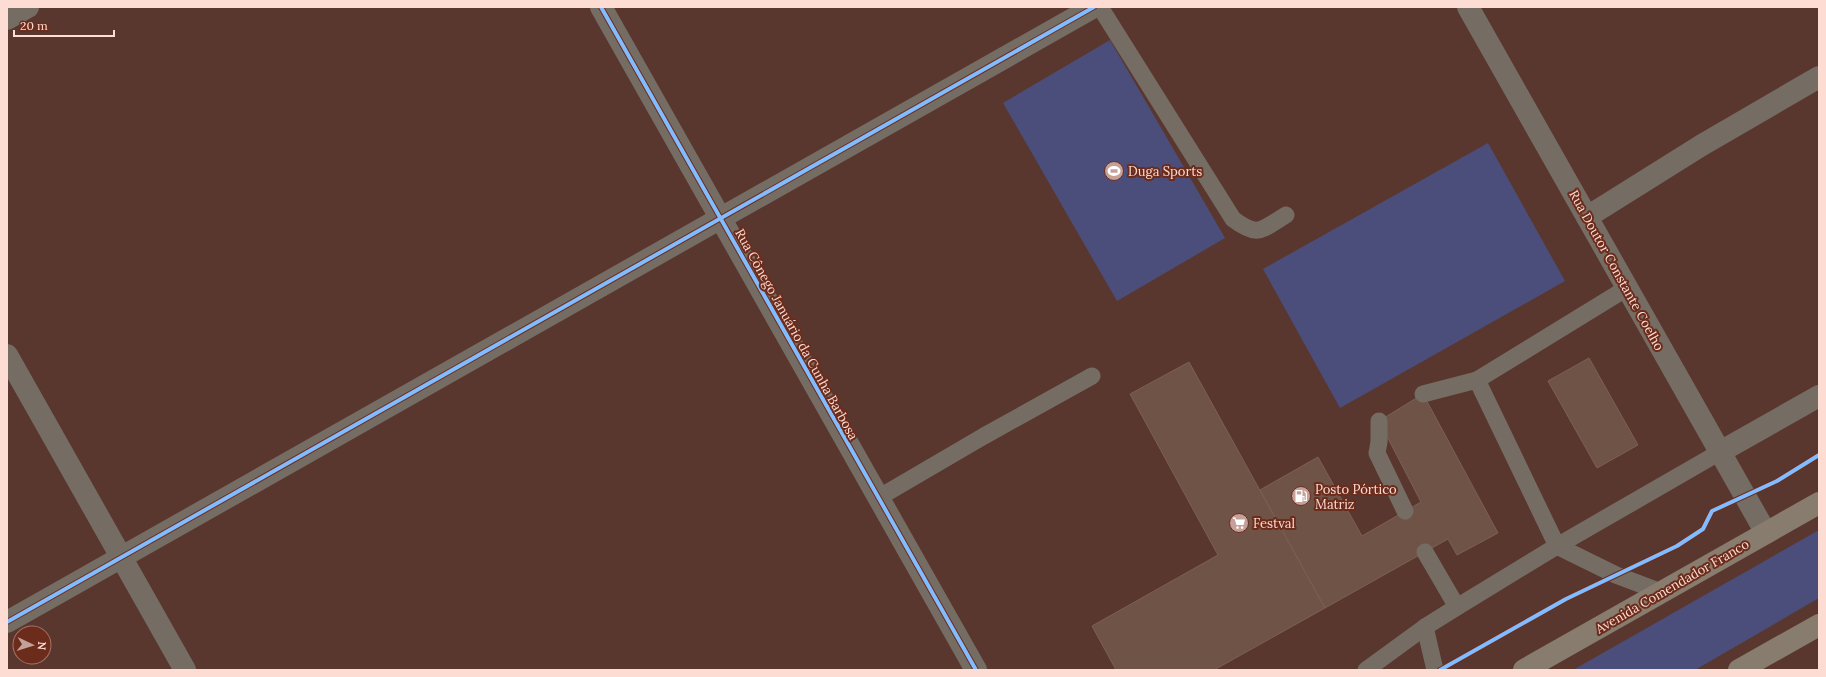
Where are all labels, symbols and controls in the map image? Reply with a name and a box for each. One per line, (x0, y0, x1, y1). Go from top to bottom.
scale bar (14, 12, 114, 38)
text: 20 m (20, 18, 48, 33)
sports icon: Duga Sports (1103, 160, 1125, 182)
place label: Duga Sports (1128, 163, 1202, 180)
street label: Rua Doutor Constante Coelho (1565, 187, 1668, 354)
street label: Rua Cônego Januário da Cunha Barbosa (731, 226, 862, 443)
place label: Posto Pórtico Matriz (1315, 481, 1397, 513)
fuel station icon: Posto Pórtico Matriz (1290, 485, 1312, 507)
supermarket icon: Festval (1228, 512, 1250, 534)
place label: Festval (1253, 515, 1295, 532)
street label: Avenida Comendador Franco (1592, 535, 1752, 638)
north arrow (12, 625, 52, 665)
text: N (35, 641, 49, 651)

